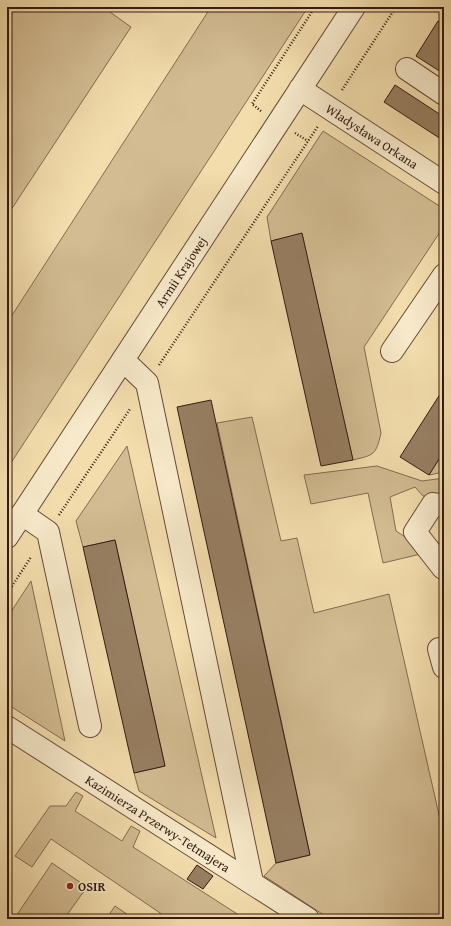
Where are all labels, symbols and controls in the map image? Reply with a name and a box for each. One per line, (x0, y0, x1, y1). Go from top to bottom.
street label: Władysława Orkana (322, 99, 422, 174)
street label: Armii Krajowej (151, 233, 211, 311)
street label: Kazimierza Przerwy-Tetmajera (81, 770, 235, 877)
place label: OSIR (78, 877, 106, 896)
marker: OSIR (65, 881, 75, 891)

